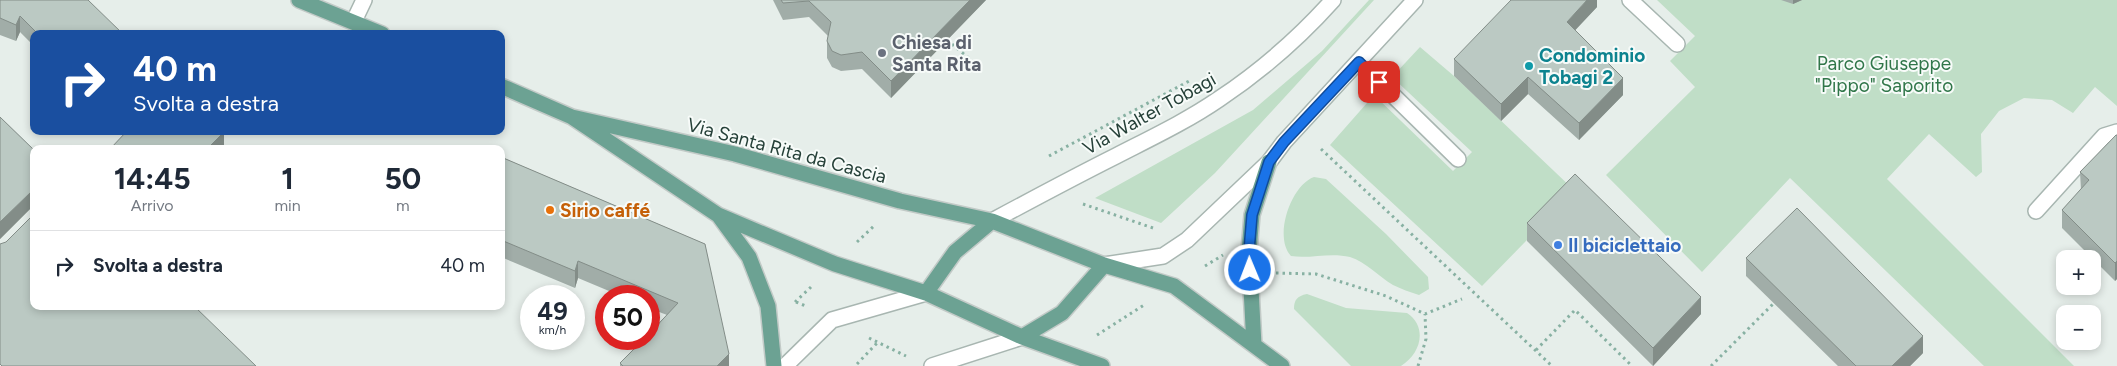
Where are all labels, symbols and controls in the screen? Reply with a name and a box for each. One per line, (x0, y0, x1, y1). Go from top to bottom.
place label: Chiesa di Santa Rita (892, 31, 981, 76)
place label: Condominio Tobagi 2 (1539, 44, 1645, 89)
marker: Chiesa di Santa Rita (876, 47, 888, 59)
text: 40 m (133, 48, 217, 90)
icon: right (50, 50, 115, 115)
park label: Parco Giuseppe "Pippo" Saporito (1815, 52, 1953, 97)
marker: Condominio Tobagi 2 (1523, 60, 1535, 72)
pin (1358, 61, 1400, 103)
street label: Via Walter Tobagi (1079, 67, 1220, 160)
icon: arrive (1365, 68, 1393, 96)
text: Svolta a destra (133, 90, 279, 117)
street label: Via Santa Rita da Cascia (685, 113, 889, 188)
text: 14:45 (114, 160, 191, 197)
text: 1 (281, 160, 294, 197)
text: 50 (384, 160, 421, 197)
text: Arrivo (131, 196, 174, 215)
text: min (274, 196, 301, 215)
text: m (396, 196, 410, 215)
place label: Sirio caffé (560, 199, 650, 222)
marker: Sirio caffé (544, 204, 556, 216)
place label: Il biciclettaio (1568, 234, 1681, 257)
marker: Il biciclettaio (1552, 239, 1564, 251)
position arrow (1223, 243, 1275, 295)
map controls (2056, 250, 2101, 350)
button: + (2056, 250, 2101, 295)
icon: right (50, 252, 78, 280)
text: Svolta a destra (93, 254, 223, 277)
text: 40 m (440, 254, 485, 277)
speed limit sign: 50 (595, 285, 660, 350)
text: 49 (537, 296, 568, 326)
button: − (2056, 305, 2101, 350)
text: km/h (539, 323, 566, 337)

